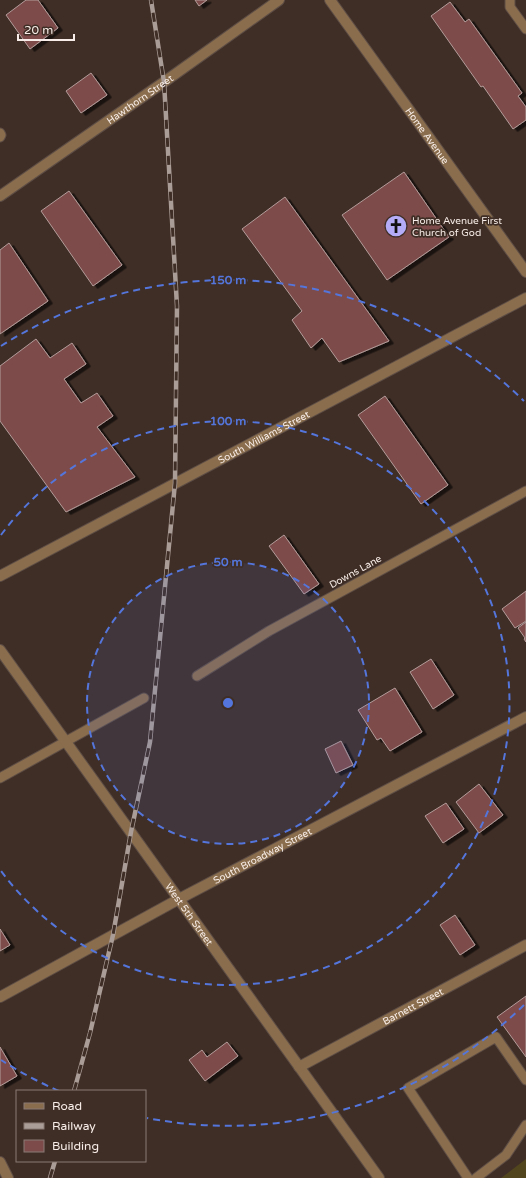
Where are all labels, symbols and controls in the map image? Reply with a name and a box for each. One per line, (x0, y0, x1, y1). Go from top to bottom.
scale bar (18, 16, 74, 42)
text: 20 m (24, 23, 53, 37)
street label: Hawthorn Street (105, 72, 176, 127)
street label: Home Avenue (402, 105, 451, 167)
church icon: Home Avenue First Church of God (383, 213, 409, 239)
place label: Home Avenue First Church of God (412, 215, 502, 239)
text: 150 m (210, 273, 246, 287)
street label: South Williams Street (216, 408, 312, 467)
text: 100 m (210, 414, 246, 428)
street label: Downs Lane (327, 552, 384, 591)
text: 50 m (213, 555, 243, 569)
centre of rings (221, 696, 235, 710)
street label: South Broadway Street (211, 825, 314, 887)
street label: West 5th Street (162, 881, 215, 948)
street label: Barnett Street (381, 986, 446, 1028)
legend (16, 1090, 146, 1162)
text: Road (52, 1099, 82, 1113)
text: Railway (52, 1119, 96, 1133)
text: Building (52, 1139, 99, 1153)

